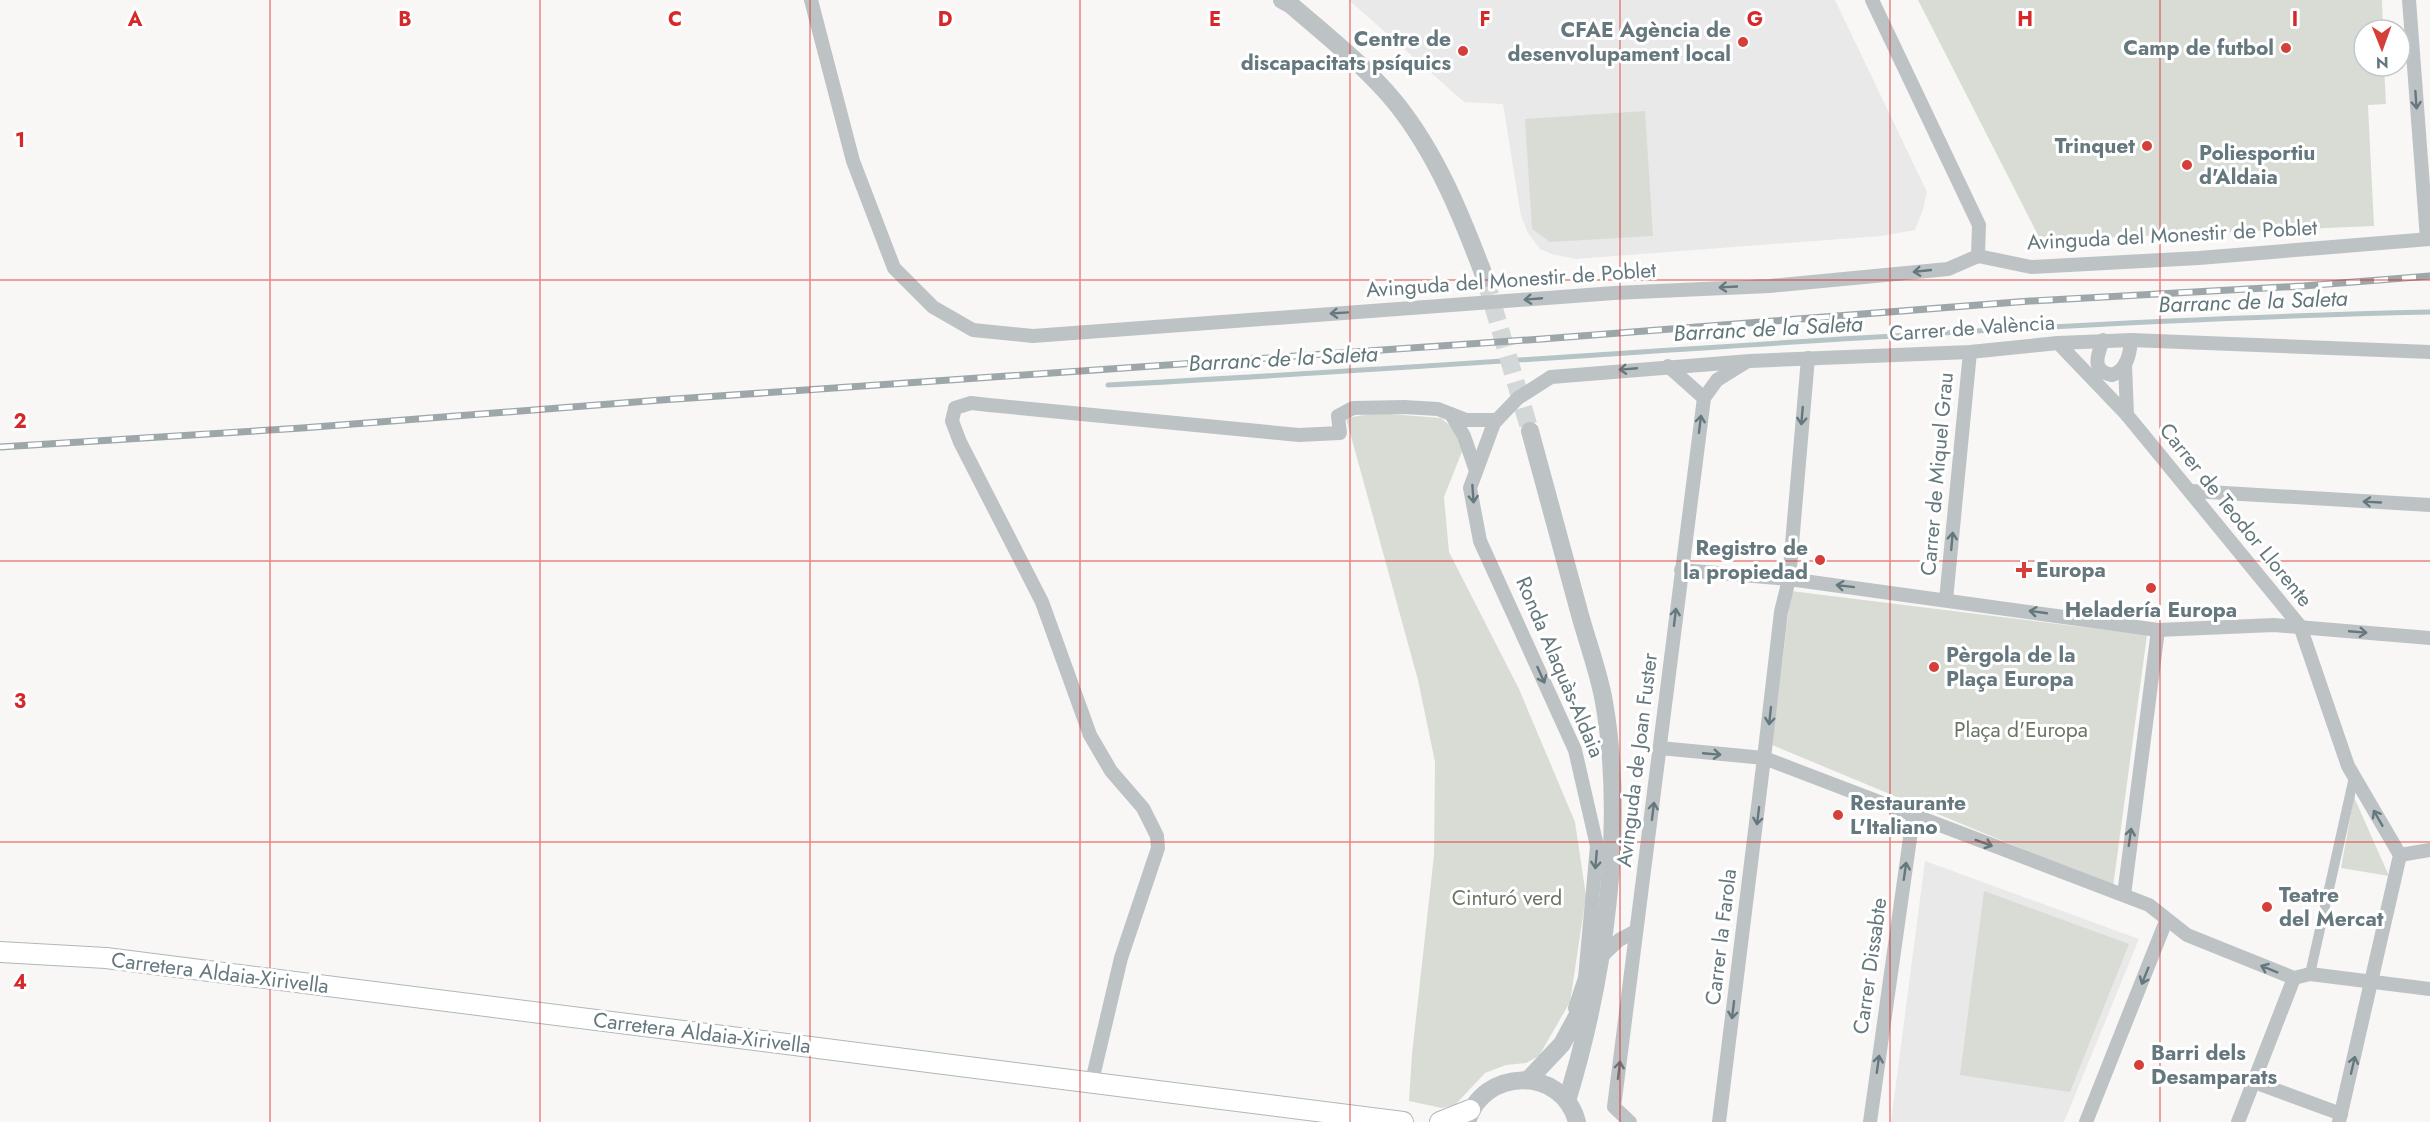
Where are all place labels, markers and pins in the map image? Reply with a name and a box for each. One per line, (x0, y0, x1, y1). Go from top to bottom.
place label: CFAE Agència de desenvolupament local (1508, 15, 1731, 69)
place label: Centre de discapacitats psíquics (1241, 24, 1451, 78)
place label: Camp de futbol (2123, 33, 2274, 63)
marker: CFAE Agència de desenvolupament local (1736, 35, 1750, 49)
marker: Camp de futbol (2279, 41, 2293, 55)
marker: Centre de discapacitats psíquics (1456, 44, 1470, 58)
place label: Trinquet (2055, 131, 2135, 161)
place label: Poliesportiu d'Aldaia (2199, 138, 2315, 192)
marker: Trinquet (2140, 139, 2154, 153)
marker: Poliesportiu d'Aldaia (2180, 158, 2194, 172)
place label: Registro de la propiedad (1683, 533, 1808, 587)
marker: Registro de la propiedad (1813, 553, 1827, 567)
place label: Europa (2036, 555, 2106, 585)
marker: Europa (2017, 563, 2031, 577)
marker: Heladería Europa (2144, 581, 2158, 595)
place label: Heladería Europa (2065, 595, 2237, 625)
place label: Pèrgola de la Plaça Europa (1946, 640, 2076, 694)
marker: Pèrgola de la Plaça Europa (1927, 660, 1941, 674)
place label: Restaurante L'Italiano (1850, 788, 1966, 842)
marker: Restaurante L'Italiano (1831, 808, 1845, 822)
place label: Teatre del Mercat (2279, 880, 2384, 934)
marker: Teatre del Mercat (2260, 900, 2274, 914)
place label: Barri dels Desamparats (2151, 1038, 2277, 1092)
marker: Barri dels Desamparats (2132, 1058, 2146, 1072)

